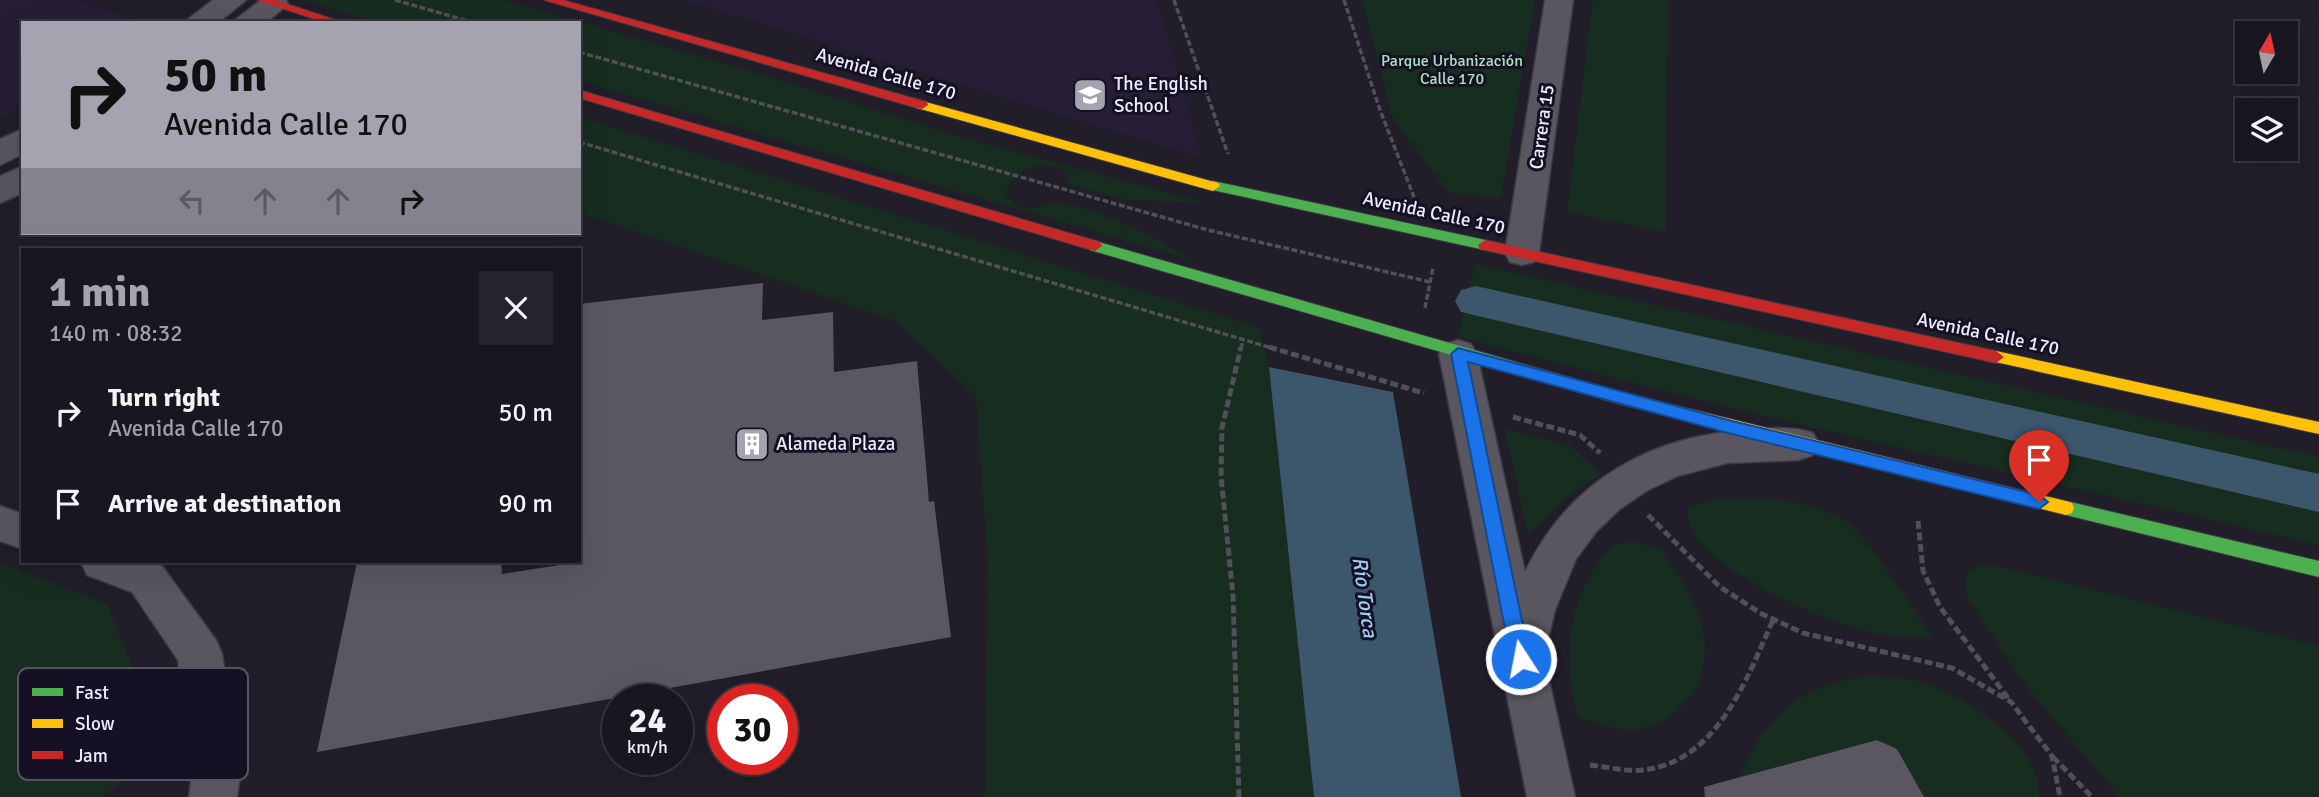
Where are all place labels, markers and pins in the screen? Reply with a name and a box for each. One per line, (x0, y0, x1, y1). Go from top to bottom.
place label: The English School (1114, 72, 1208, 118)
school or university icon: The English School (1071, 76, 1109, 114)
building icon: Alameda Plaza (733, 425, 771, 463)
pin (2009, 430, 2069, 502)
place label: Alameda Plaza (776, 432, 895, 456)

